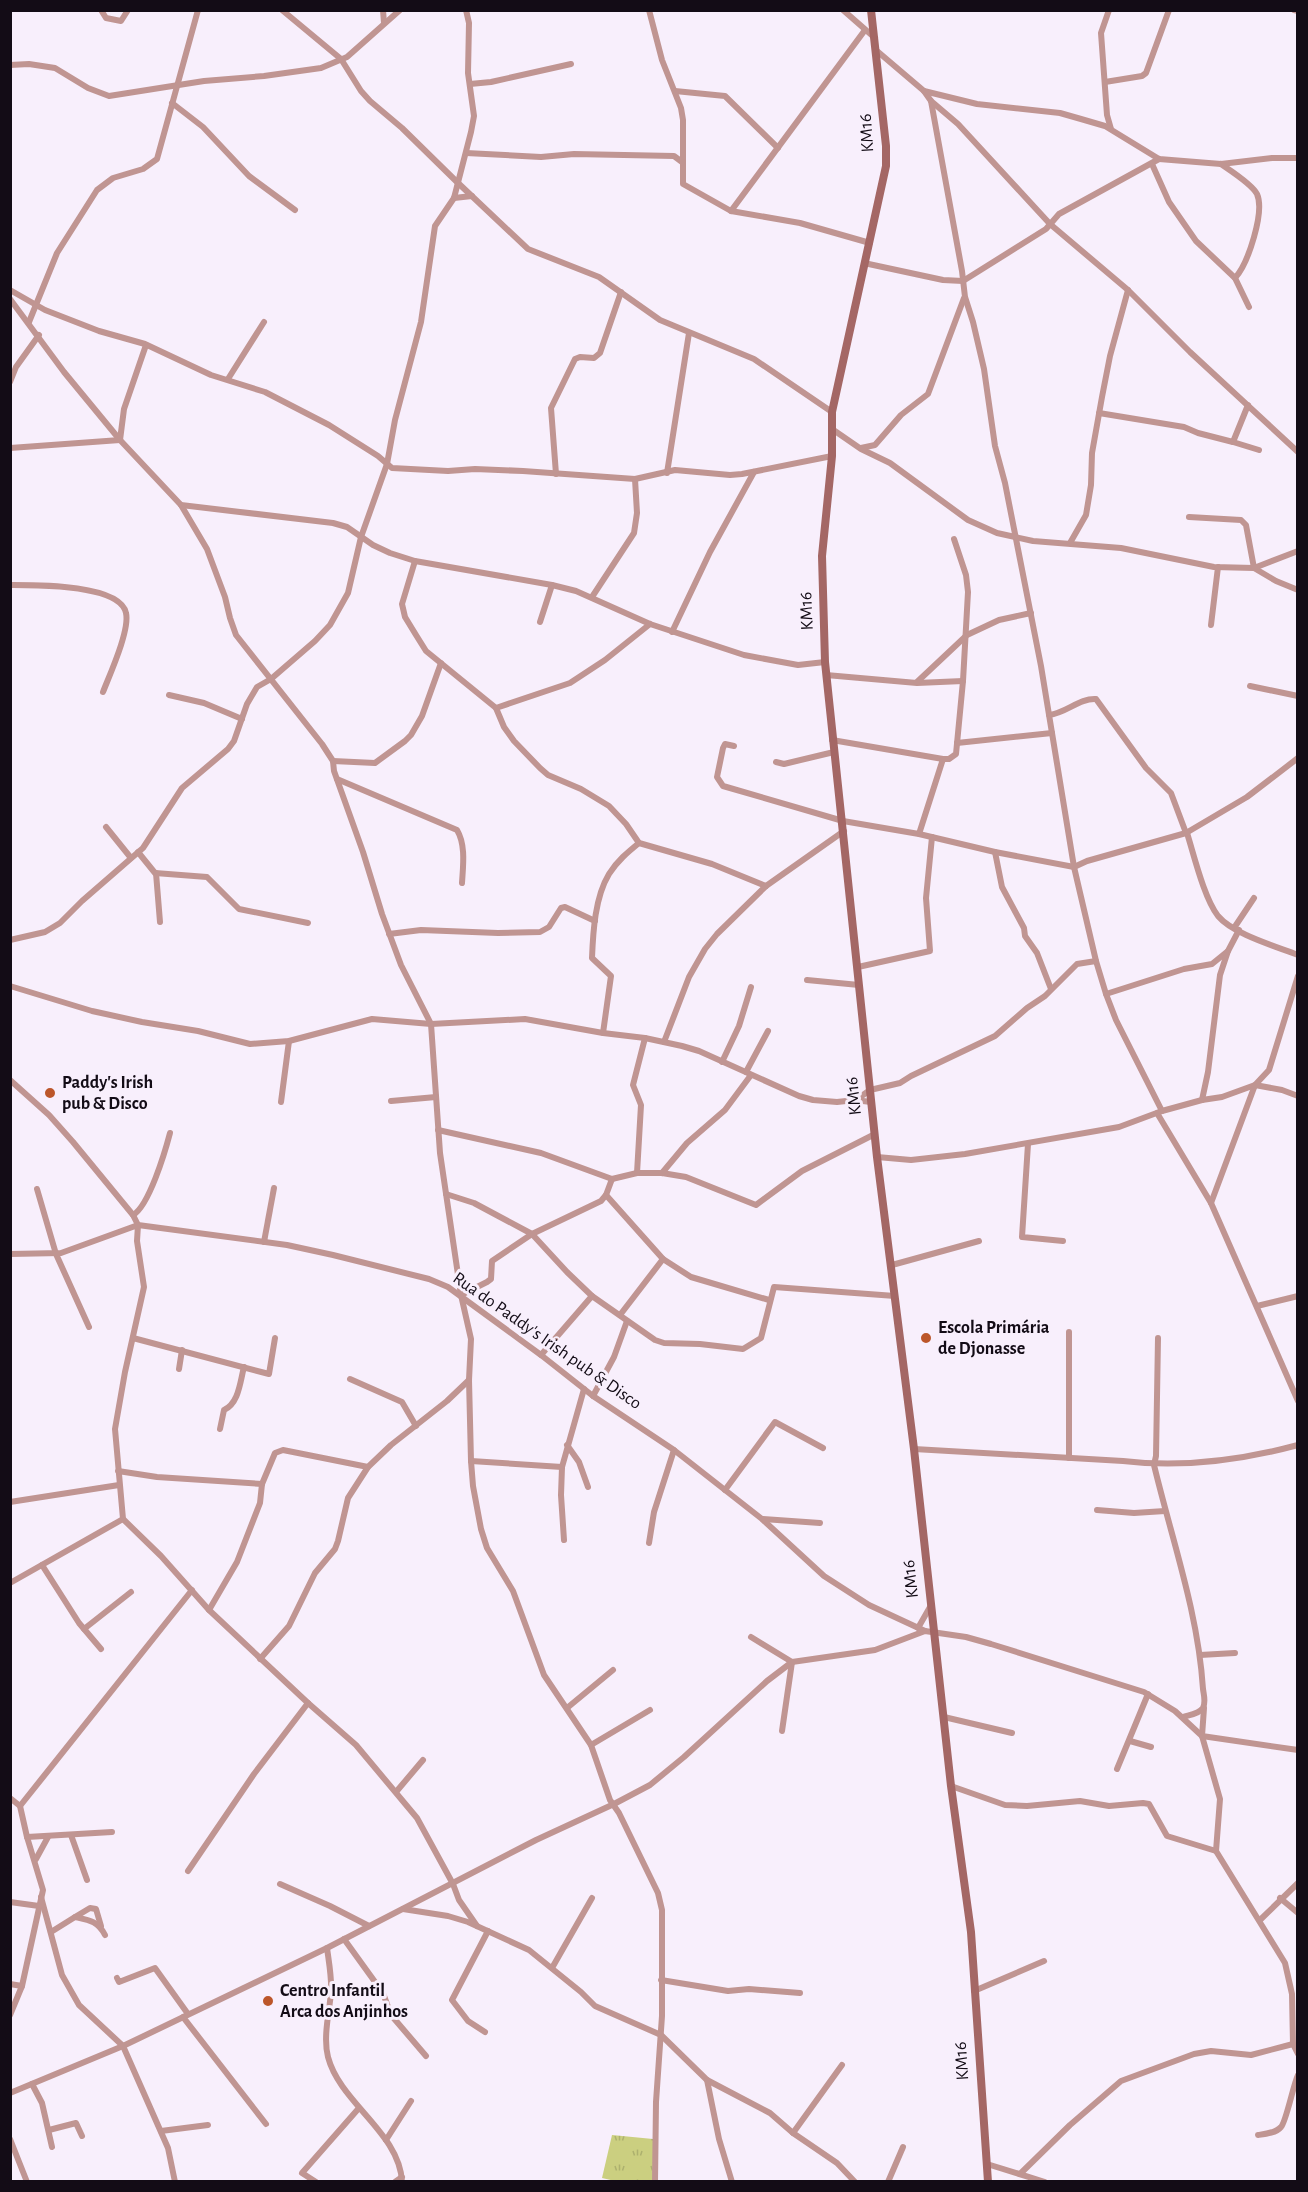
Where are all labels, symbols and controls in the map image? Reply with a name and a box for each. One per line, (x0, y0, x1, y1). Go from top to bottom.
street label: KM16 (857, 113, 877, 153)
street label: KM16 (797, 591, 817, 631)
place label: Paddy's Irish pub & Disco (62, 1074, 153, 1113)
street label: KM16 (843, 1076, 865, 1116)
marker: Paddy's Irish pub & Disco (43, 1086, 57, 1100)
street label: Rua do Paddy's Irish pub & Disco (449, 1269, 645, 1413)
place label: Escola Primária de Djonasse (938, 1319, 1050, 1358)
marker: Escola Primária de Djonasse (919, 1331, 933, 1345)
street label: KM16 (900, 1559, 922, 1599)
place label: Centro Infantil Arca dos Anjinhos (280, 1982, 408, 2021)
marker: Centro Infantil Arca dos Anjinhos (261, 1994, 275, 2008)
street label: KM16 (952, 2041, 972, 2081)

